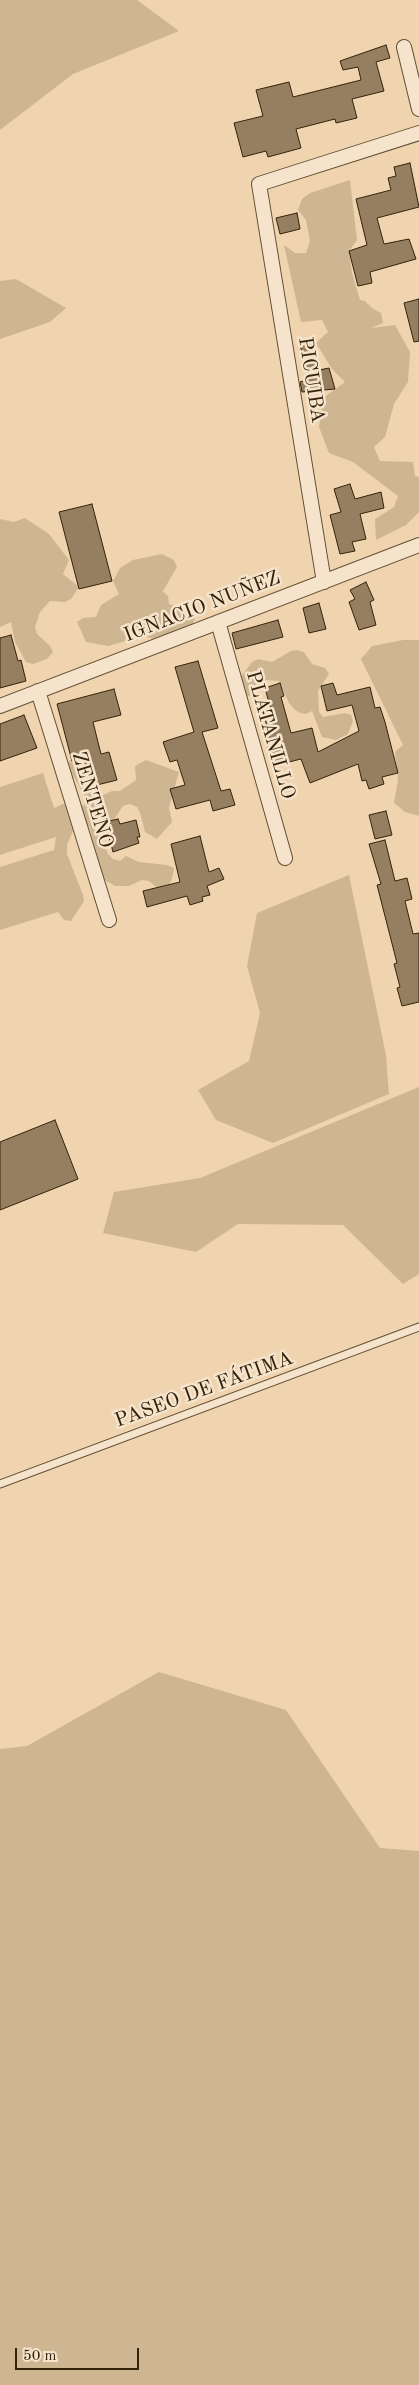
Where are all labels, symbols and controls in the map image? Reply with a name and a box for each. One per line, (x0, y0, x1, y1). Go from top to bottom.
street label: PICUIBA (292, 335, 330, 425)
street label: IGNACIO NUÑEZ (120, 566, 284, 648)
street label: PLATANILLO (240, 668, 300, 802)
street label: ZENTENO (66, 749, 118, 851)
street label: PASEO DE FÁTIMA (112, 1347, 296, 1433)
scale bar (18, 2338, 141, 2370)
text: 50 m (23, 2349, 57, 2364)

